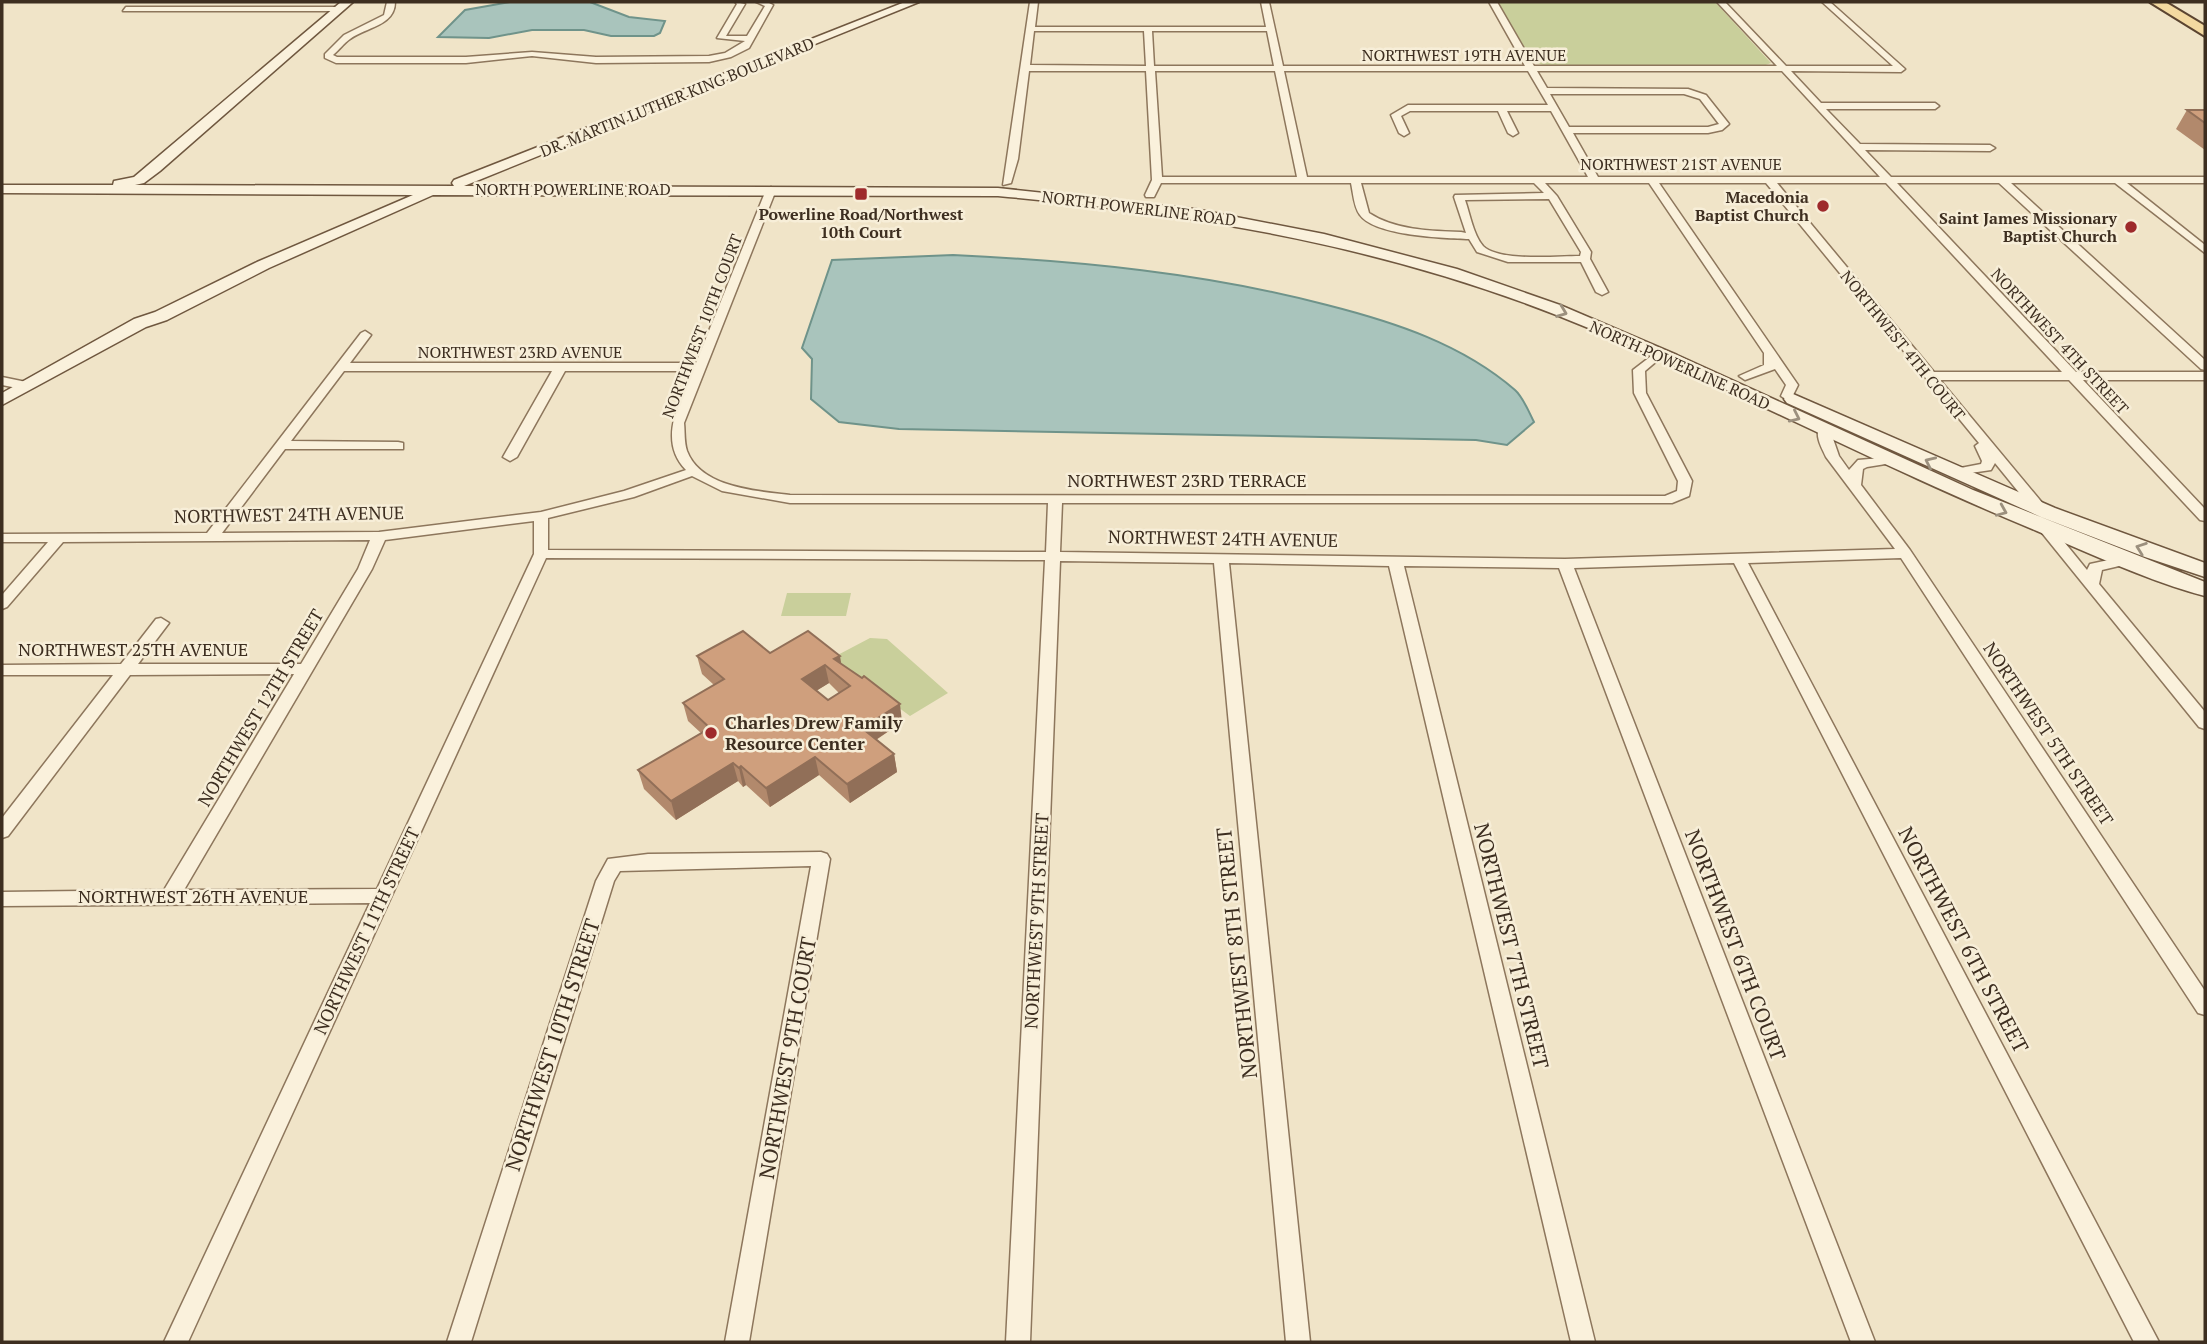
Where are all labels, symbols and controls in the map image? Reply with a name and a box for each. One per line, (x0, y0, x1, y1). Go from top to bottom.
street label: DR. MARTIN LUTHER KING BOULEVARD (537, 32, 817, 162)
street label: NORTHWEST 19TH AVENUE (1362, 44, 1566, 66)
street label: NORTHWEST 21ST AVENUE (1580, 153, 1782, 175)
street label: NORTH POWERLINE ROAD (475, 178, 671, 200)
street label: NORTH POWERLINE ROAD (1041, 185, 1237, 231)
marker: Powerline Road/Northwest 10th Court (853, 186, 869, 202)
place label: Macedonia Baptist Church (1695, 186, 1810, 226)
marker: Macedonia Baptist Church (1815, 198, 1831, 214)
place label: Powerline Road/Northwest 10th Court (759, 203, 964, 243)
place label: Saint James Missionary Baptist Church (1939, 207, 2118, 247)
marker: Saint James Missionary Baptist Church (2123, 219, 2139, 235)
street label: NORTHWEST 10TH COURT (657, 231, 747, 421)
street label: NORTHWEST 4TH STREET (1986, 263, 2134, 419)
street label: NORTHWEST 4TH COURT (1836, 265, 1970, 425)
one-way arrow (1555, 304, 1567, 318)
street label: NORTH POWERLINE ROAD (1586, 315, 1774, 415)
street label: NORTHWEST 23RD AVENUE (418, 341, 622, 363)
one-way arrow (1787, 409, 1800, 423)
one-way arrow (1925, 456, 1938, 470)
street label: NORTHWEST 23RD TERRACE (1067, 468, 1307, 492)
street label: NORTHWEST 24TH AVENUE (174, 500, 404, 528)
one-way arrow (1995, 502, 2007, 516)
street label: NORTHWEST 24TH AVENUE (1108, 524, 1338, 552)
one-way arrow (2135, 542, 2147, 556)
street label: NORTHWEST 12TH STREET (192, 604, 329, 810)
street label: NORTHWEST 25TH AVENUE (18, 637, 248, 661)
street label: NORTHWEST 5TH STREET (1978, 637, 2119, 830)
place label: Charles Drew Family Resource Center (725, 710, 903, 755)
marker: Charles Drew Family Resource Center (703, 725, 719, 741)
street label: NORTHWEST 9TH STREET (1018, 812, 1054, 1030)
street label: NORTHWEST 7TH STREET (1468, 820, 1556, 1072)
street label: NORTHWEST 6TH STREET (1892, 822, 2035, 1058)
street label: NORTHWEST 11TH STREET (307, 823, 425, 1038)
street label: NORTHWEST 6TH COURT (1679, 825, 1793, 1064)
street label: NORTHWEST 8TH STREET (1209, 826, 1263, 1080)
street label: NORTHWEST 26TH AVENUE (78, 884, 308, 908)
street label: NORTHWEST 10TH STREET (498, 915, 606, 1174)
street label: NORTHWEST 9TH COURT (752, 935, 822, 1181)

